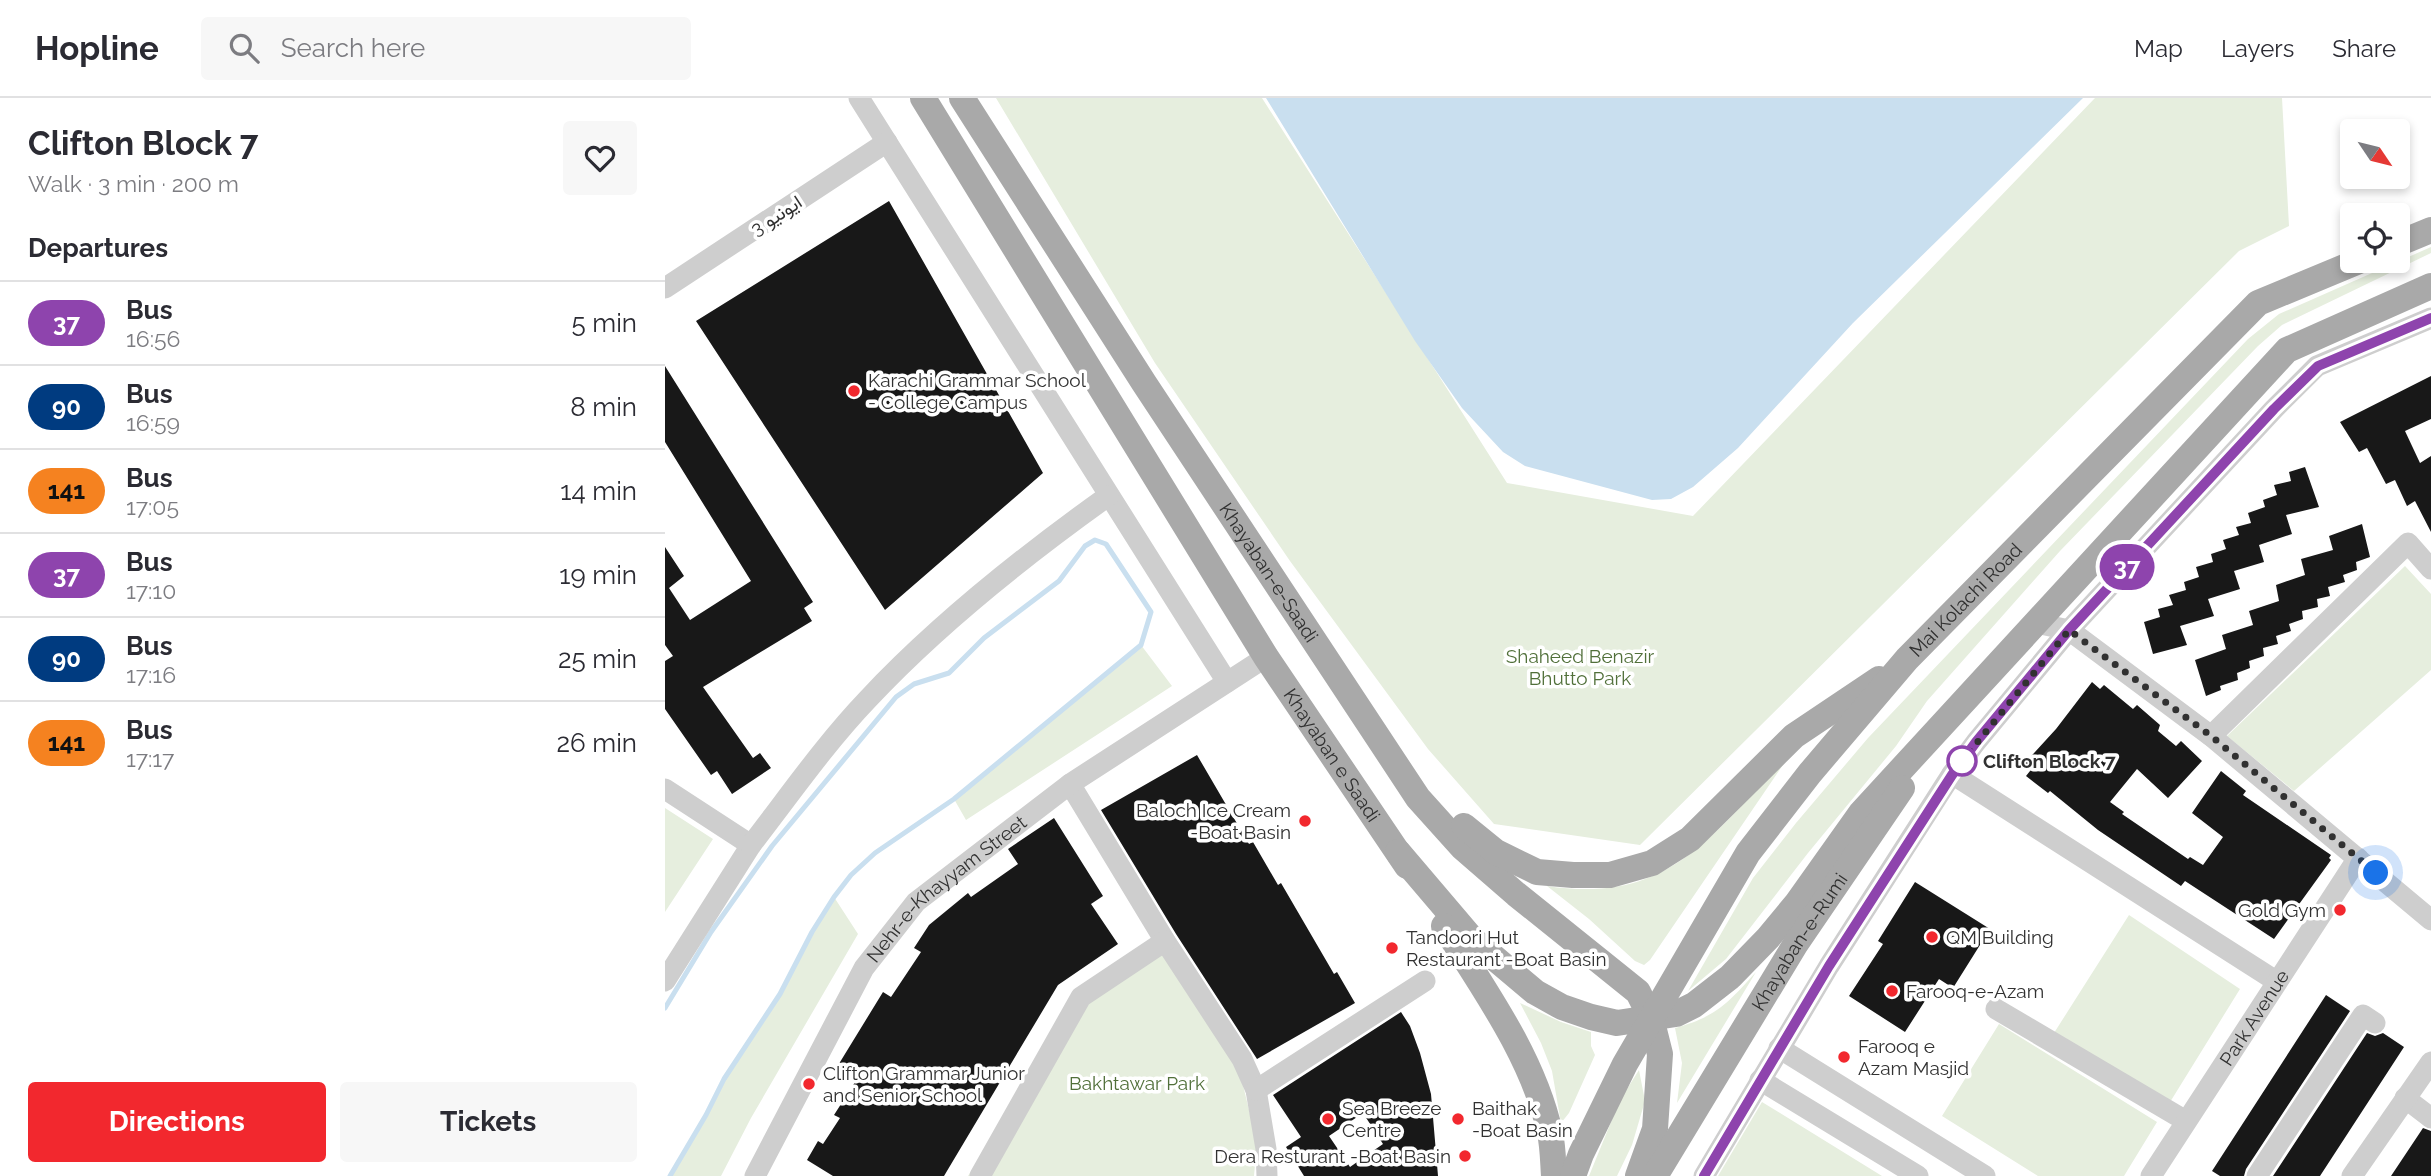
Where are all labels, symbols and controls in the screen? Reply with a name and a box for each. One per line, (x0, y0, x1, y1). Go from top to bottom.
search box (201, 17, 691, 80)
text: Hopline (35, 29, 159, 68)
icon: search (225, 29, 263, 67)
text: Search here (281, 33, 425, 63)
text: Map (2134, 34, 2183, 63)
text: Layers (2221, 34, 2294, 63)
text: Share (2332, 34, 2396, 63)
north arrow (2340, 119, 2410, 189)
map controls (2340, 119, 2410, 273)
button: heart (563, 121, 637, 195)
text: Clifton Block 7 (28, 124, 258, 163)
text: Walk · 3 min · 200 m (28, 170, 239, 197)
street label: ایونیو 3 (746, 190, 806, 240)
button: locate (2340, 203, 2410, 273)
text: Departures (28, 233, 168, 263)
text: Bus (126, 295, 173, 325)
text: 37 (53, 308, 80, 337)
text: 5 min (571, 308, 637, 338)
text: 16:56 (126, 325, 180, 352)
place label: Karachi Grammar School - College Campus (868, 369, 1087, 413)
text: Bus (126, 379, 173, 409)
marker: Karachi Grammar School - College Campus (846, 383, 862, 399)
text: 90 (52, 392, 81, 421)
text: 8 min (570, 392, 637, 422)
text: 16:59 (126, 409, 180, 436)
text: Bus (126, 463, 173, 493)
text: 141 (48, 476, 85, 505)
text: 14 min (560, 476, 637, 506)
text: 17:05 (126, 493, 179, 520)
street label: Khayaban-e-Saadi (1215, 498, 1323, 646)
street label: Mai Kolachi Road (1905, 538, 2026, 661)
line badge: 37 (2095, 544, 2159, 590)
text: Bus (126, 547, 173, 577)
text: 37 (2114, 552, 2140, 581)
text: 37 (53, 560, 80, 589)
text: 19 min (559, 560, 637, 590)
text: 17:10 (126, 577, 176, 604)
text: Bus (126, 631, 173, 661)
text: 90 (52, 644, 81, 673)
text: 25 min (558, 644, 637, 674)
park label: Shaheed Benazir Bhutto Park (1506, 645, 1655, 689)
text: 17:16 (126, 661, 176, 688)
street label: Khayaban e Saadi (1279, 684, 1385, 826)
text: Bus (126, 715, 173, 745)
text: 141 (48, 728, 85, 757)
text: 26 min (556, 728, 637, 758)
text: 17:17 (126, 745, 174, 772)
marker: Clifton Block 7 (1947, 746, 1977, 776)
place label: Clifton Block 7 (1983, 750, 2116, 772)
place label: Baloch Ice Cream -Boat Basin (1136, 799, 1291, 843)
street label: Nehr-e-Khayyam Street (862, 810, 1031, 966)
marker: Baloch Ice Cream -Boat Basin (1297, 813, 1313, 829)
your location (2358, 855, 2393, 890)
street label: Khayaban-e-Rumi (1747, 869, 1852, 1015)
place label: Gold Gym (2238, 899, 2326, 921)
marker: Gold Gym (2332, 902, 2348, 918)
place label: Tandoori Hut Restaurant -Boat Basin (1406, 926, 1606, 970)
place label: QM Building (1946, 926, 2054, 948)
marker: QM Building (1924, 929, 1940, 945)
marker: Tandoori Hut Restaurant -Boat Basin (1384, 940, 1400, 956)
street label: Park Avenue (2215, 966, 2293, 1070)
place label: Farooq-e-Azam (1906, 980, 2044, 1002)
marker: Farooq-e-Azam (1884, 983, 1900, 999)
place label: Farooq e Azam Masjid (1858, 1035, 1969, 1079)
marker: Farooq e Azam Masjid (1836, 1049, 1852, 1065)
place label: Clifton Grammar Junior and Senior School (823, 1062, 1025, 1106)
park label: Bakhtawar Park (1069, 1072, 1205, 1094)
marker: Clifton Grammar Junior and Senior School (801, 1076, 817, 1092)
button: Directions (28, 1082, 326, 1162)
button: Tickets (340, 1082, 637, 1162)
place label: Sea Breeze Centre (1342, 1097, 1441, 1141)
place label: Baithak -Boat Basin (1472, 1097, 1573, 1141)
marker: Sea Breeze Centre (1320, 1111, 1336, 1127)
marker: Baithak -Boat Basin (1450, 1111, 1466, 1127)
place label: Dera Resturant -Boat Basin (1214, 1145, 1451, 1167)
marker: Dera Resturant -Boat Basin (1457, 1148, 1473, 1164)

